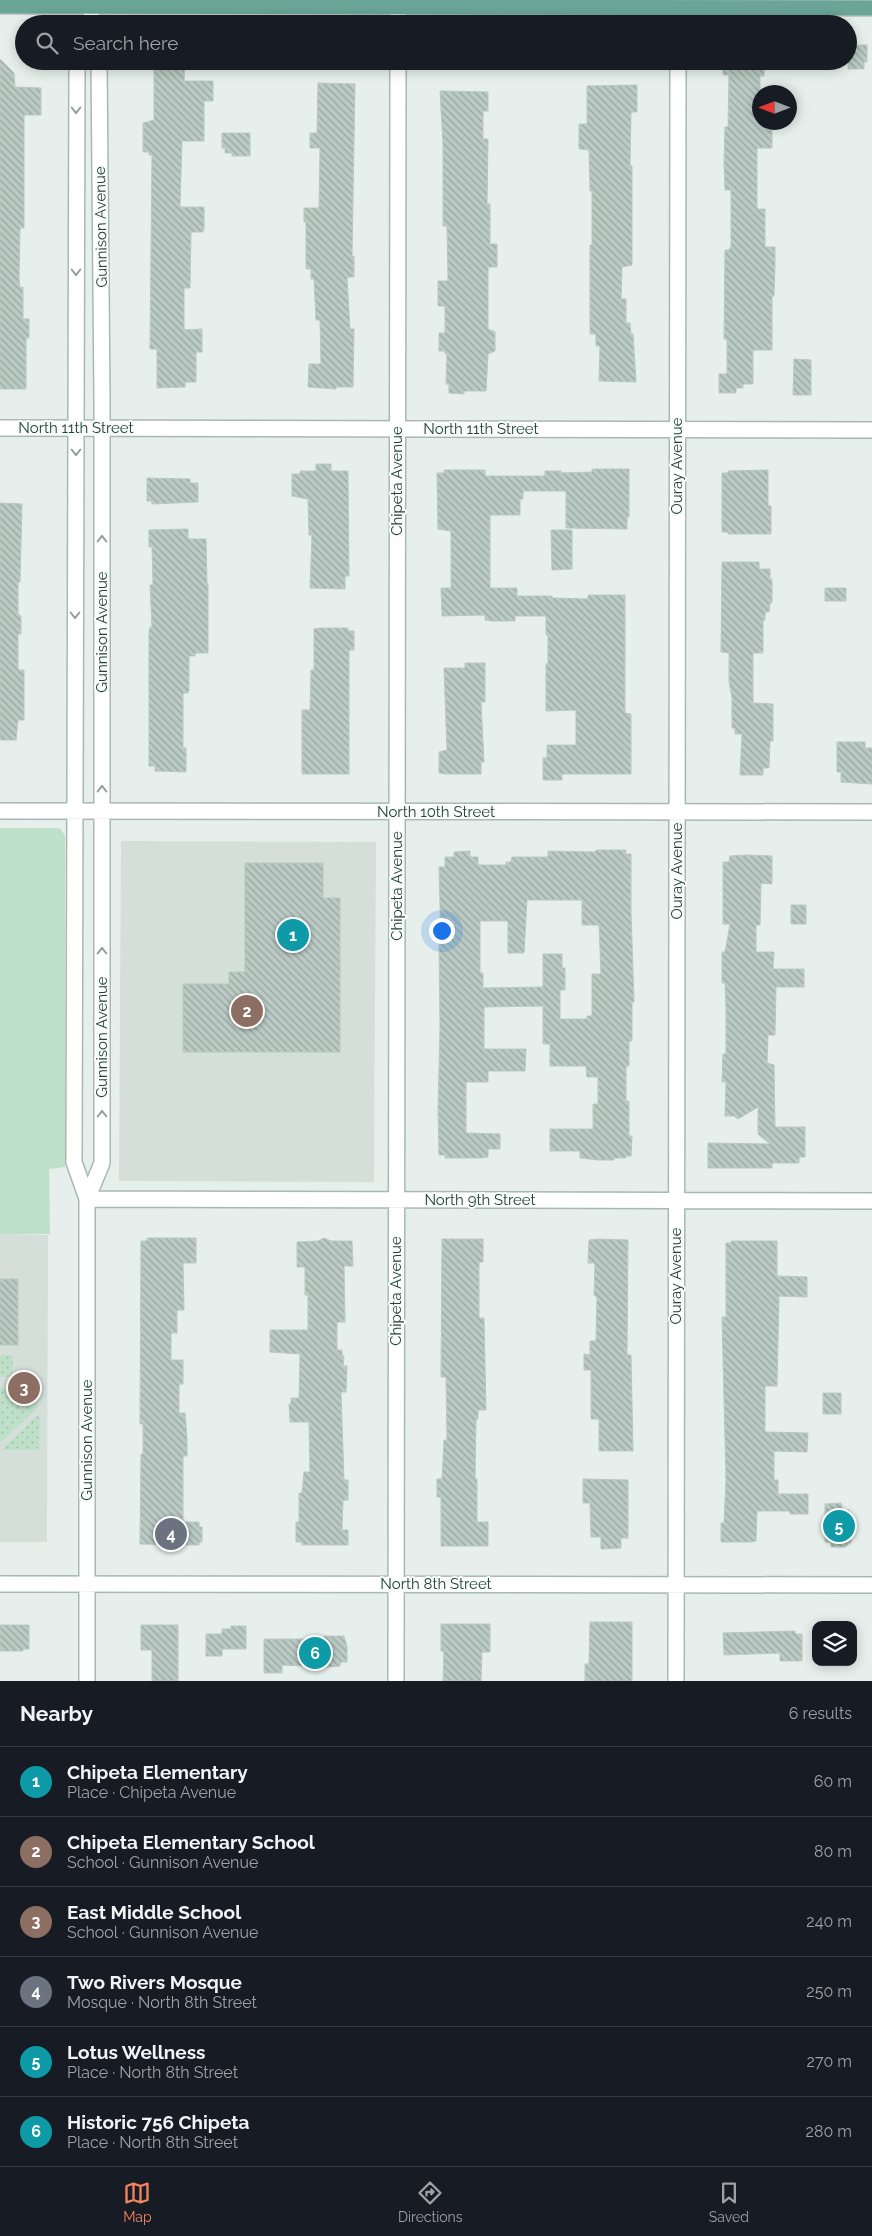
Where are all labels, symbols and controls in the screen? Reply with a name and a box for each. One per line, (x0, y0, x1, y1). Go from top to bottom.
search box (15, 15, 857, 70)
icon: search (33, 29, 61, 57)
text: Search here (73, 32, 179, 54)
north arrow (752, 85, 797, 130)
one-way arrow (71, 106, 81, 114)
street label: Gunnison Avenue (91, 166, 111, 288)
one-way arrow (71, 269, 81, 277)
street label: Ouray Avenue (668, 417, 686, 515)
street label: North 11th Street (18, 419, 134, 437)
street label: North 11th Street (423, 420, 539, 438)
street label: Chipeta Avenue (388, 426, 406, 536)
one-way arrow (71, 449, 81, 457)
one-way arrow (97, 535, 107, 542)
street label: Gunnison Avenue (93, 571, 111, 693)
one-way arrow (70, 612, 80, 619)
one-way arrow (97, 785, 107, 792)
street label: North 10th Street (377, 803, 495, 821)
street label: Ouray Avenue (668, 822, 686, 920)
street label: Chipeta Avenue (388, 831, 406, 941)
pin: 1 (277, 916, 309, 954)
your location (429, 918, 455, 944)
one-way arrow (97, 947, 107, 955)
street label: Gunnison Avenue (93, 976, 111, 1098)
pin: 2 (231, 992, 263, 1030)
one-way arrow (97, 1110, 107, 1118)
street label: North 9th Street (424, 1191, 536, 1209)
street label: Ouray Avenue (667, 1227, 685, 1325)
street label: Chipeta Avenue (387, 1236, 405, 1346)
pin: 3 (8, 1369, 40, 1407)
street label: Gunnison Avenue (78, 1379, 96, 1501)
pin: 5 (823, 1507, 855, 1545)
pin: 4 (155, 1515, 187, 1553)
street label: North 8th Street (380, 1575, 492, 1593)
map controls (812, 1621, 857, 1666)
button: layers (812, 1621, 857, 1666)
pin: 6 (299, 1634, 331, 1672)
text: Nearby (20, 1701, 93, 1726)
text: 6 results (789, 1704, 852, 1723)
text: Chipeta Elementary (67, 1761, 248, 1783)
text: 1 (32, 1772, 40, 1791)
text: 60 m (814, 1772, 852, 1791)
text: Place · Chipeta Avenue (67, 1783, 236, 1802)
text: Chipeta Elementary School (67, 1831, 315, 1853)
text: 2 (31, 1842, 41, 1861)
text: 80 m (814, 1842, 852, 1861)
text: School · Gunnison Avenue (67, 1853, 258, 1872)
text: East Middle School (67, 1901, 241, 1923)
text: 3 (32, 1912, 40, 1931)
text: 240 m (806, 1912, 852, 1931)
text: School · Gunnison Avenue (67, 1923, 258, 1942)
text: Two Rivers Mosque (67, 1971, 242, 1993)
text: 4 (31, 1982, 41, 2001)
text: 250 m (806, 1982, 852, 2001)
text: Mosque · North 8th Street (67, 1993, 257, 2012)
text: Lotus Wellness (67, 2041, 205, 2063)
text: 5 (32, 2052, 40, 2071)
text: 270 m (807, 2052, 852, 2071)
text: Place · North 8th Street (67, 2063, 238, 2082)
text: Historic 756 Chipeta (67, 2111, 249, 2133)
text: 6 (31, 2122, 41, 2141)
text: 280 m (806, 2122, 852, 2141)
text: Place · North 8th Street (67, 2133, 238, 2152)
tab: Map (123, 2179, 152, 2225)
tab: Directions (398, 2179, 463, 2225)
tab: Saved (709, 2179, 749, 2225)

